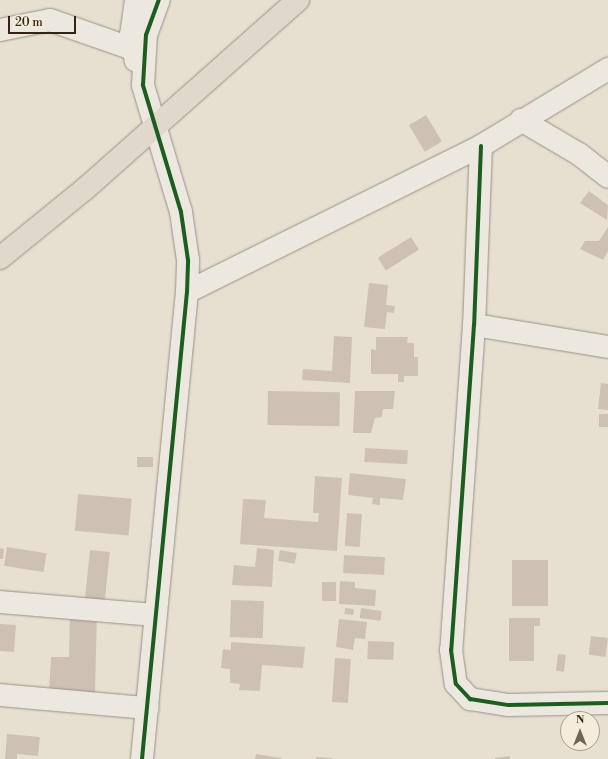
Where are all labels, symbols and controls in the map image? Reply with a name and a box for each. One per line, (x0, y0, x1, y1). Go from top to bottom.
scale bar (10, 8, 78, 34)
text: 20 m (15, 15, 43, 30)
north arrow (560, 711, 600, 751)
text: N (576, 713, 584, 727)

